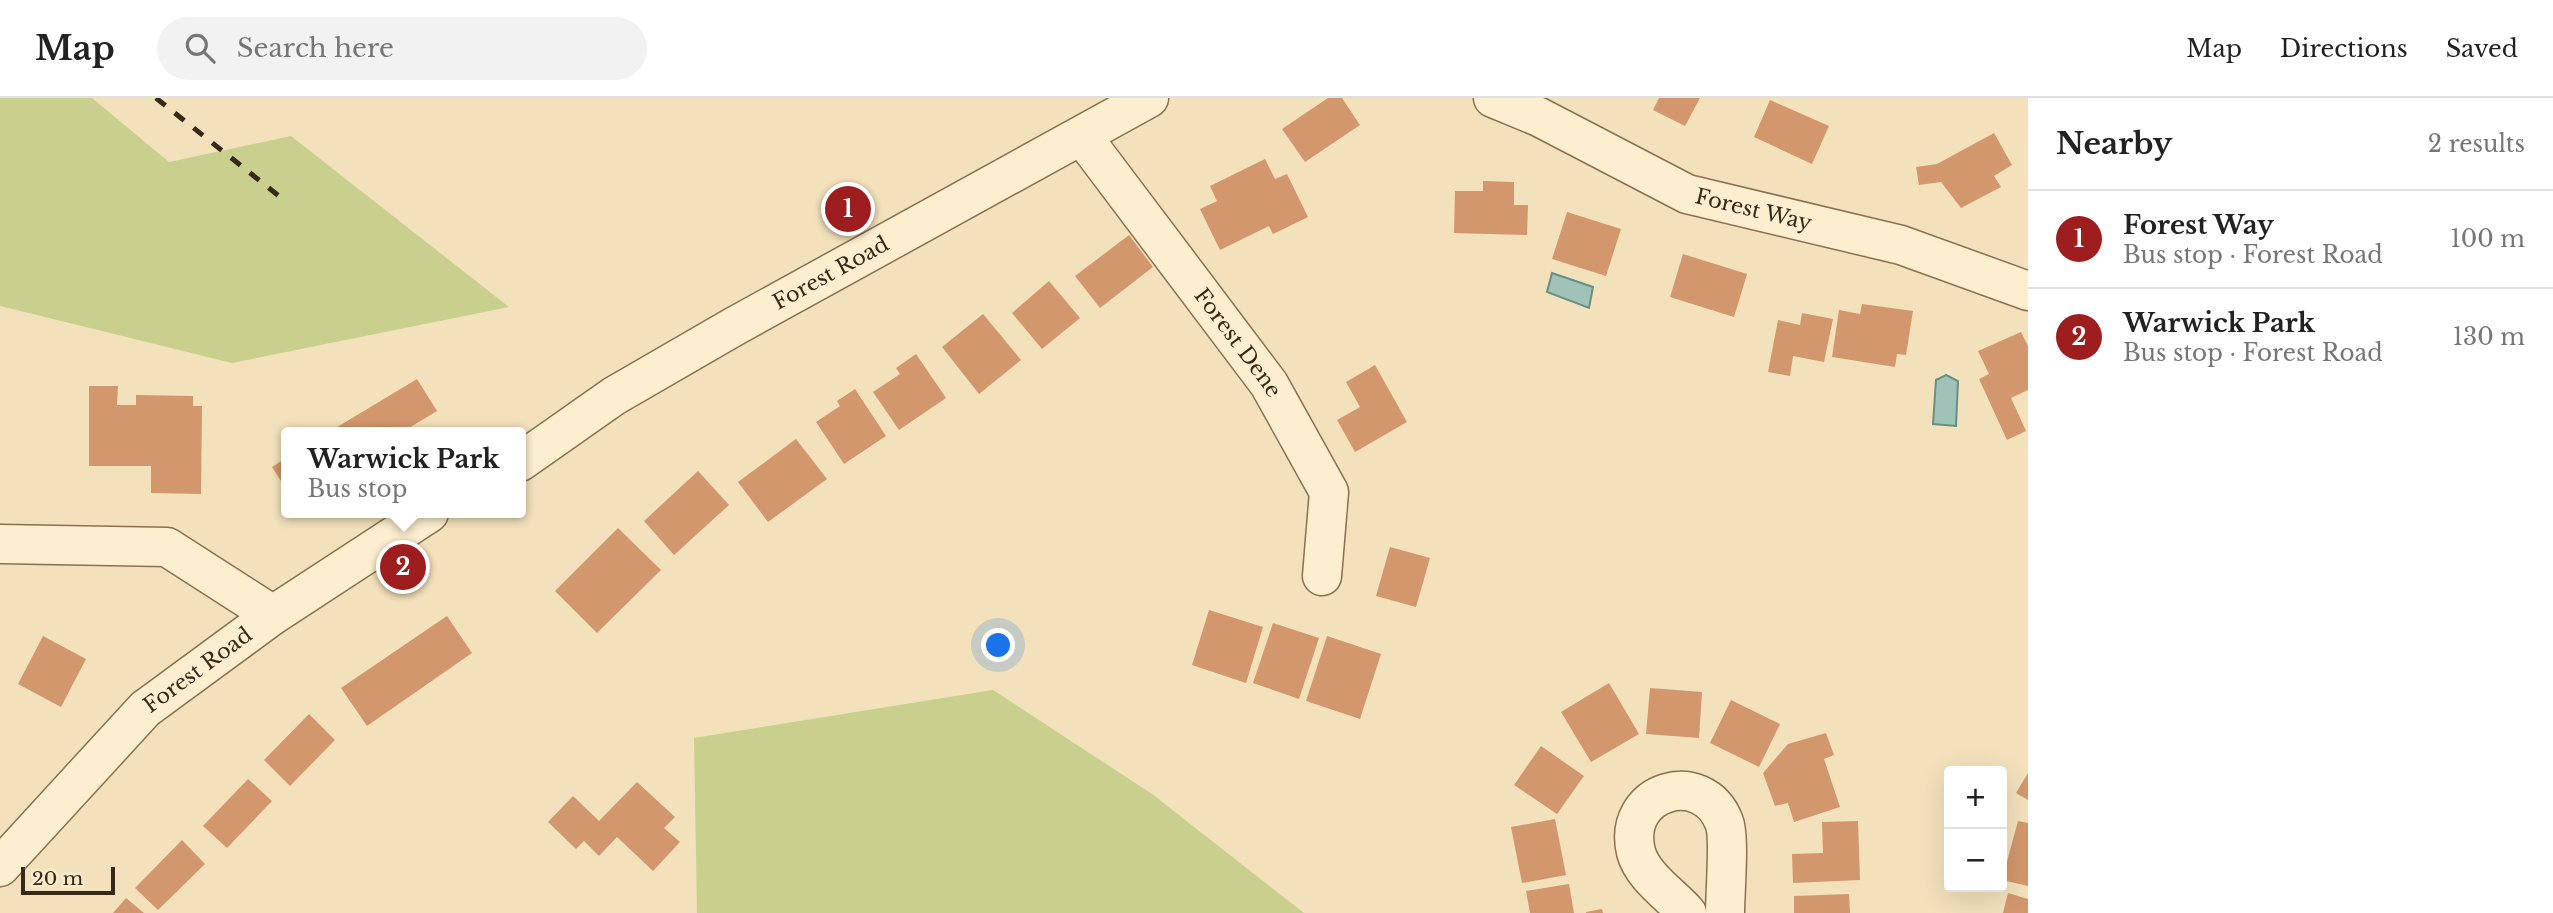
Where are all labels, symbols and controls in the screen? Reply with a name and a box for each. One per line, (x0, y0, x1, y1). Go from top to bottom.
search box (157, 17, 647, 80)
text: Map (35, 28, 115, 69)
icon: search (181, 29, 219, 67)
text: Search here (237, 32, 394, 64)
text: Map (2186, 34, 2242, 63)
text: Directions (2280, 34, 2408, 63)
text: Saved (2446, 34, 2518, 63)
text: Nearby (2056, 125, 2172, 162)
text: 2 results (2428, 130, 2525, 158)
pin: 1 (825, 183, 871, 235)
street label: Forest Way (1693, 183, 1815, 236)
text: Forest Way (2123, 209, 2274, 241)
text: 1 (2074, 225, 2084, 253)
text: 100 m (2451, 225, 2525, 253)
street label: Forest Road (768, 231, 893, 316)
text: Bus stop · Forest Road (2123, 241, 2383, 269)
street label: Forest Dene (1189, 283, 1287, 402)
text: Warwick Park (2123, 307, 2315, 339)
text: 2 (2072, 323, 2086, 351)
text: 130 m (2453, 323, 2525, 351)
text: Bus stop · Forest Road (2123, 339, 2383, 367)
popup (281, 427, 526, 518)
text: Warwick Park (307, 443, 500, 475)
text: Bus stop (307, 475, 407, 503)
pin: 2 (380, 541, 426, 593)
street label: Forest Road (138, 622, 257, 719)
your location (981, 628, 1015, 662)
map controls (1944, 766, 2007, 892)
button: + (1944, 766, 2007, 829)
button: − (1944, 829, 2007, 892)
scale bar (21, 864, 116, 896)
text: 20 m (32, 867, 83, 890)

